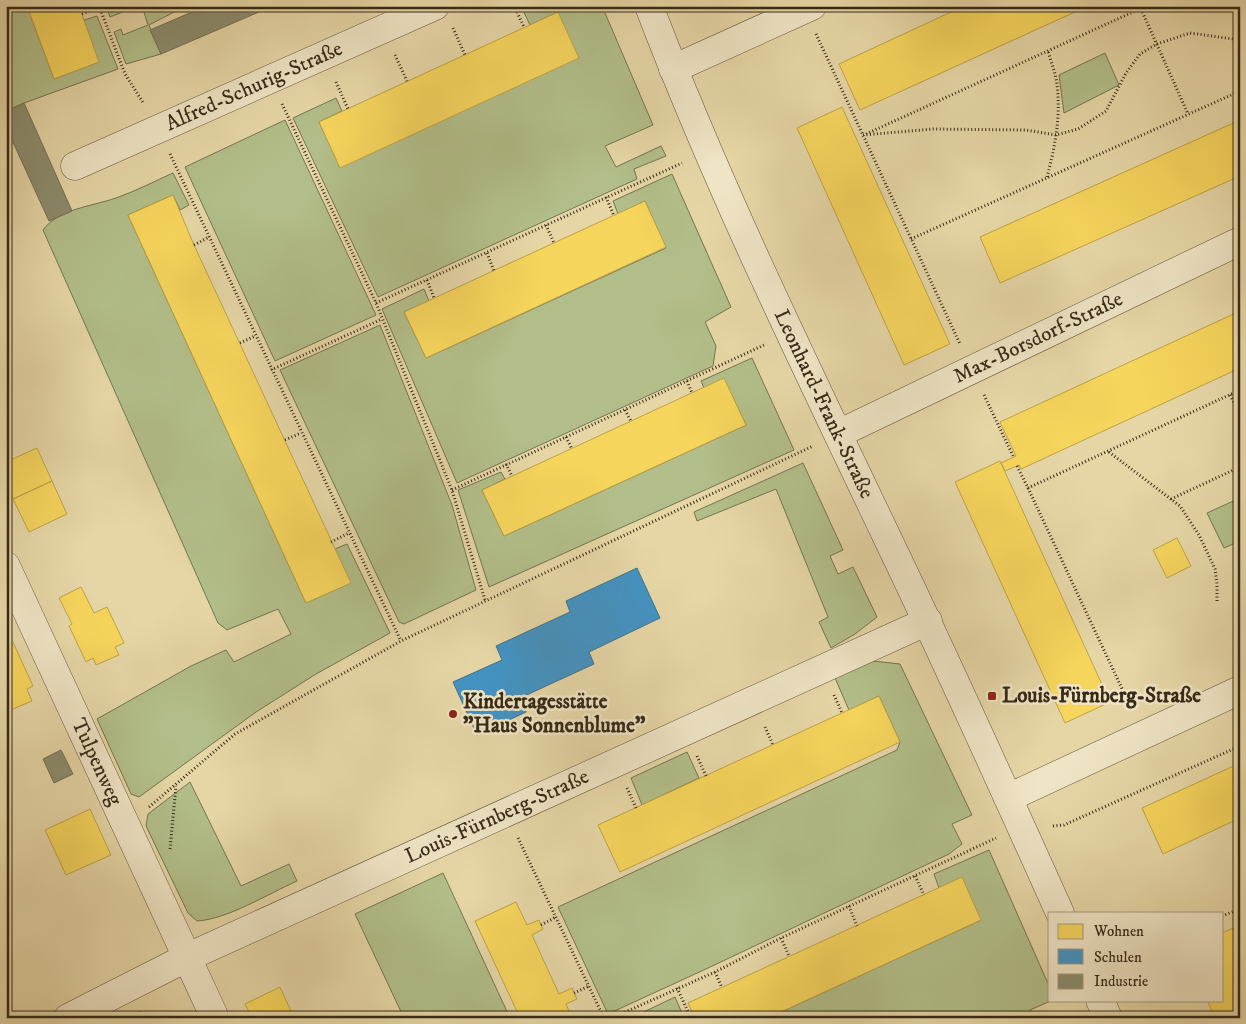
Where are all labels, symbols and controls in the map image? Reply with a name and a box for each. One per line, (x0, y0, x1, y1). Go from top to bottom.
street label: Alfred-Schurig-Straße (162, 36, 347, 137)
street label: Max-Borsdorf-Straße (949, 286, 1127, 390)
street label: Leonhard-Frank-Straße (768, 306, 880, 503)
place label: Louis-Fürnberg-Straße (1002, 683, 1201, 709)
place label: Kindertagesstätte "Haus Sonnenblume" (463, 689, 646, 739)
marker: Louis-Fürnberg-Straße (986, 690, 998, 702)
marker: Kindertagesstätte "Haus Sonnenblume" (447, 708, 459, 720)
street label: Tulpenweg (65, 714, 128, 811)
street label: Louis-Fürnberg-Straße (401, 764, 593, 870)
legend (1048, 912, 1224, 1002)
text: Wohnen (1093, 922, 1144, 941)
text: Schulen (1094, 948, 1142, 967)
text: Industrie (1094, 972, 1148, 991)

